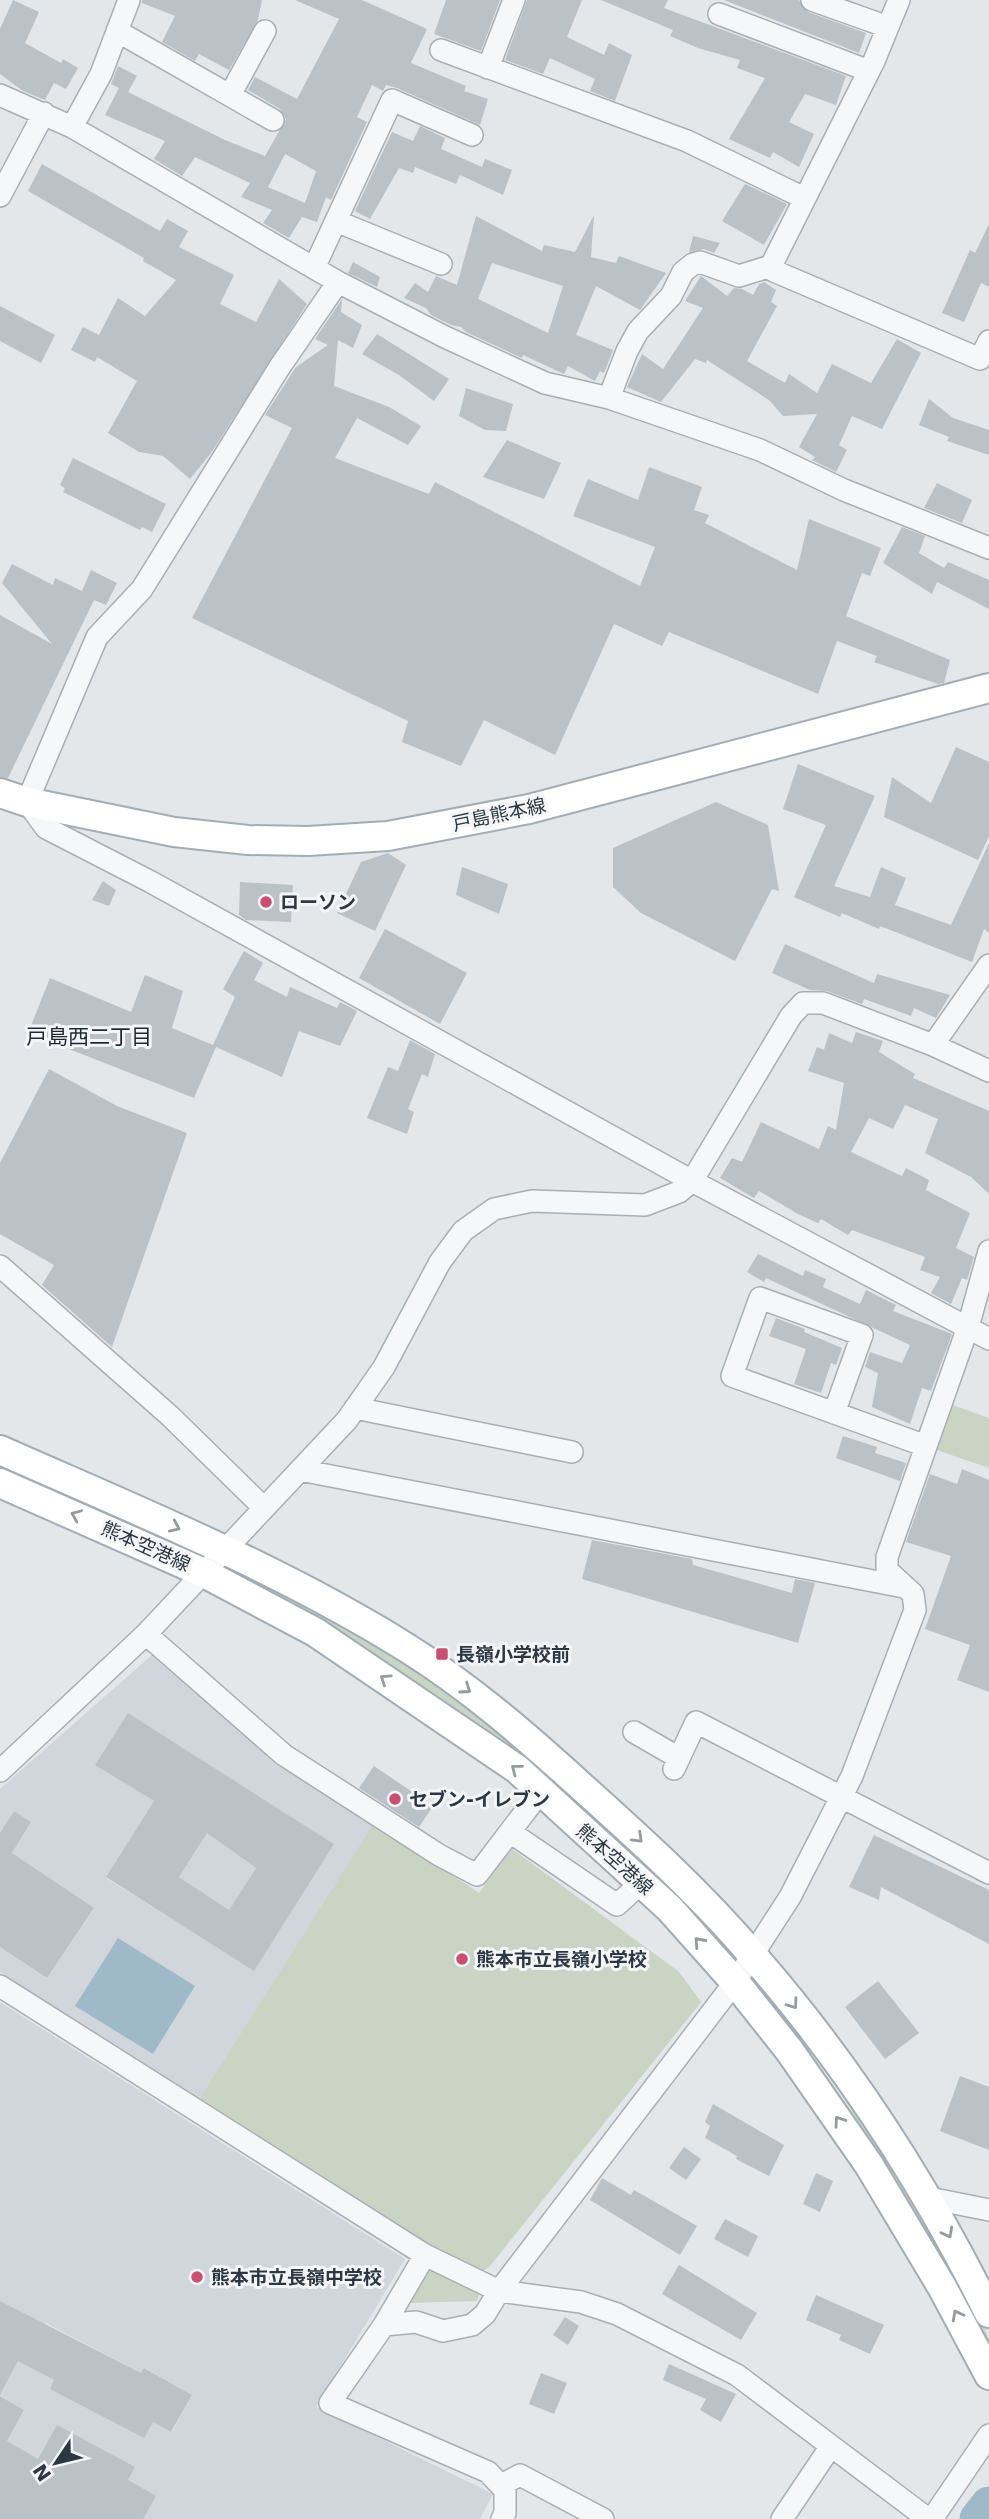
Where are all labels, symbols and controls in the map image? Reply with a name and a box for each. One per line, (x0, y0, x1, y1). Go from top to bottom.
street label: 戸島熊本線 (450, 793, 548, 835)
place label: ローソン (280, 891, 356, 913)
marker: ローソン (258, 894, 274, 910)
district label: 戸島西二丁目 (26, 1025, 152, 1049)
one-way arrow (71, 1510, 83, 1524)
street label: 熊本空港線 (98, 1517, 194, 1575)
one-way arrow (167, 1519, 180, 1533)
place label: 長嶺小学校前 (456, 1643, 570, 1665)
marker: 長嶺小学校前 (434, 1646, 450, 1662)
one-way arrow (379, 1674, 392, 1687)
one-way arrow (458, 1681, 471, 1693)
one-way arrow (511, 1765, 523, 1778)
place label: セブン-イレブン (409, 1788, 550, 1810)
marker: セブン-イレブン (387, 1791, 403, 1807)
street label: 熊本空港線 (572, 1819, 658, 1899)
one-way arrow (630, 1829, 643, 1842)
one-way arrow (695, 1937, 707, 1950)
place label: 熊本市立長嶺小学校 (476, 1948, 647, 1970)
marker: 熊本市立長嶺小学校 (454, 1951, 470, 1967)
one-way arrow (785, 1996, 797, 2009)
one-way arrow (835, 2116, 847, 2129)
one-way arrow (939, 2226, 953, 2238)
place label: 熊本市立長嶺中学校 (211, 2266, 382, 2288)
marker: 熊本市立長嶺中学校 (189, 2269, 205, 2285)
one-way arrow (952, 2310, 965, 2322)
north arrow (21, 2428, 91, 2498)
text: N (29, 2460, 56, 2486)

